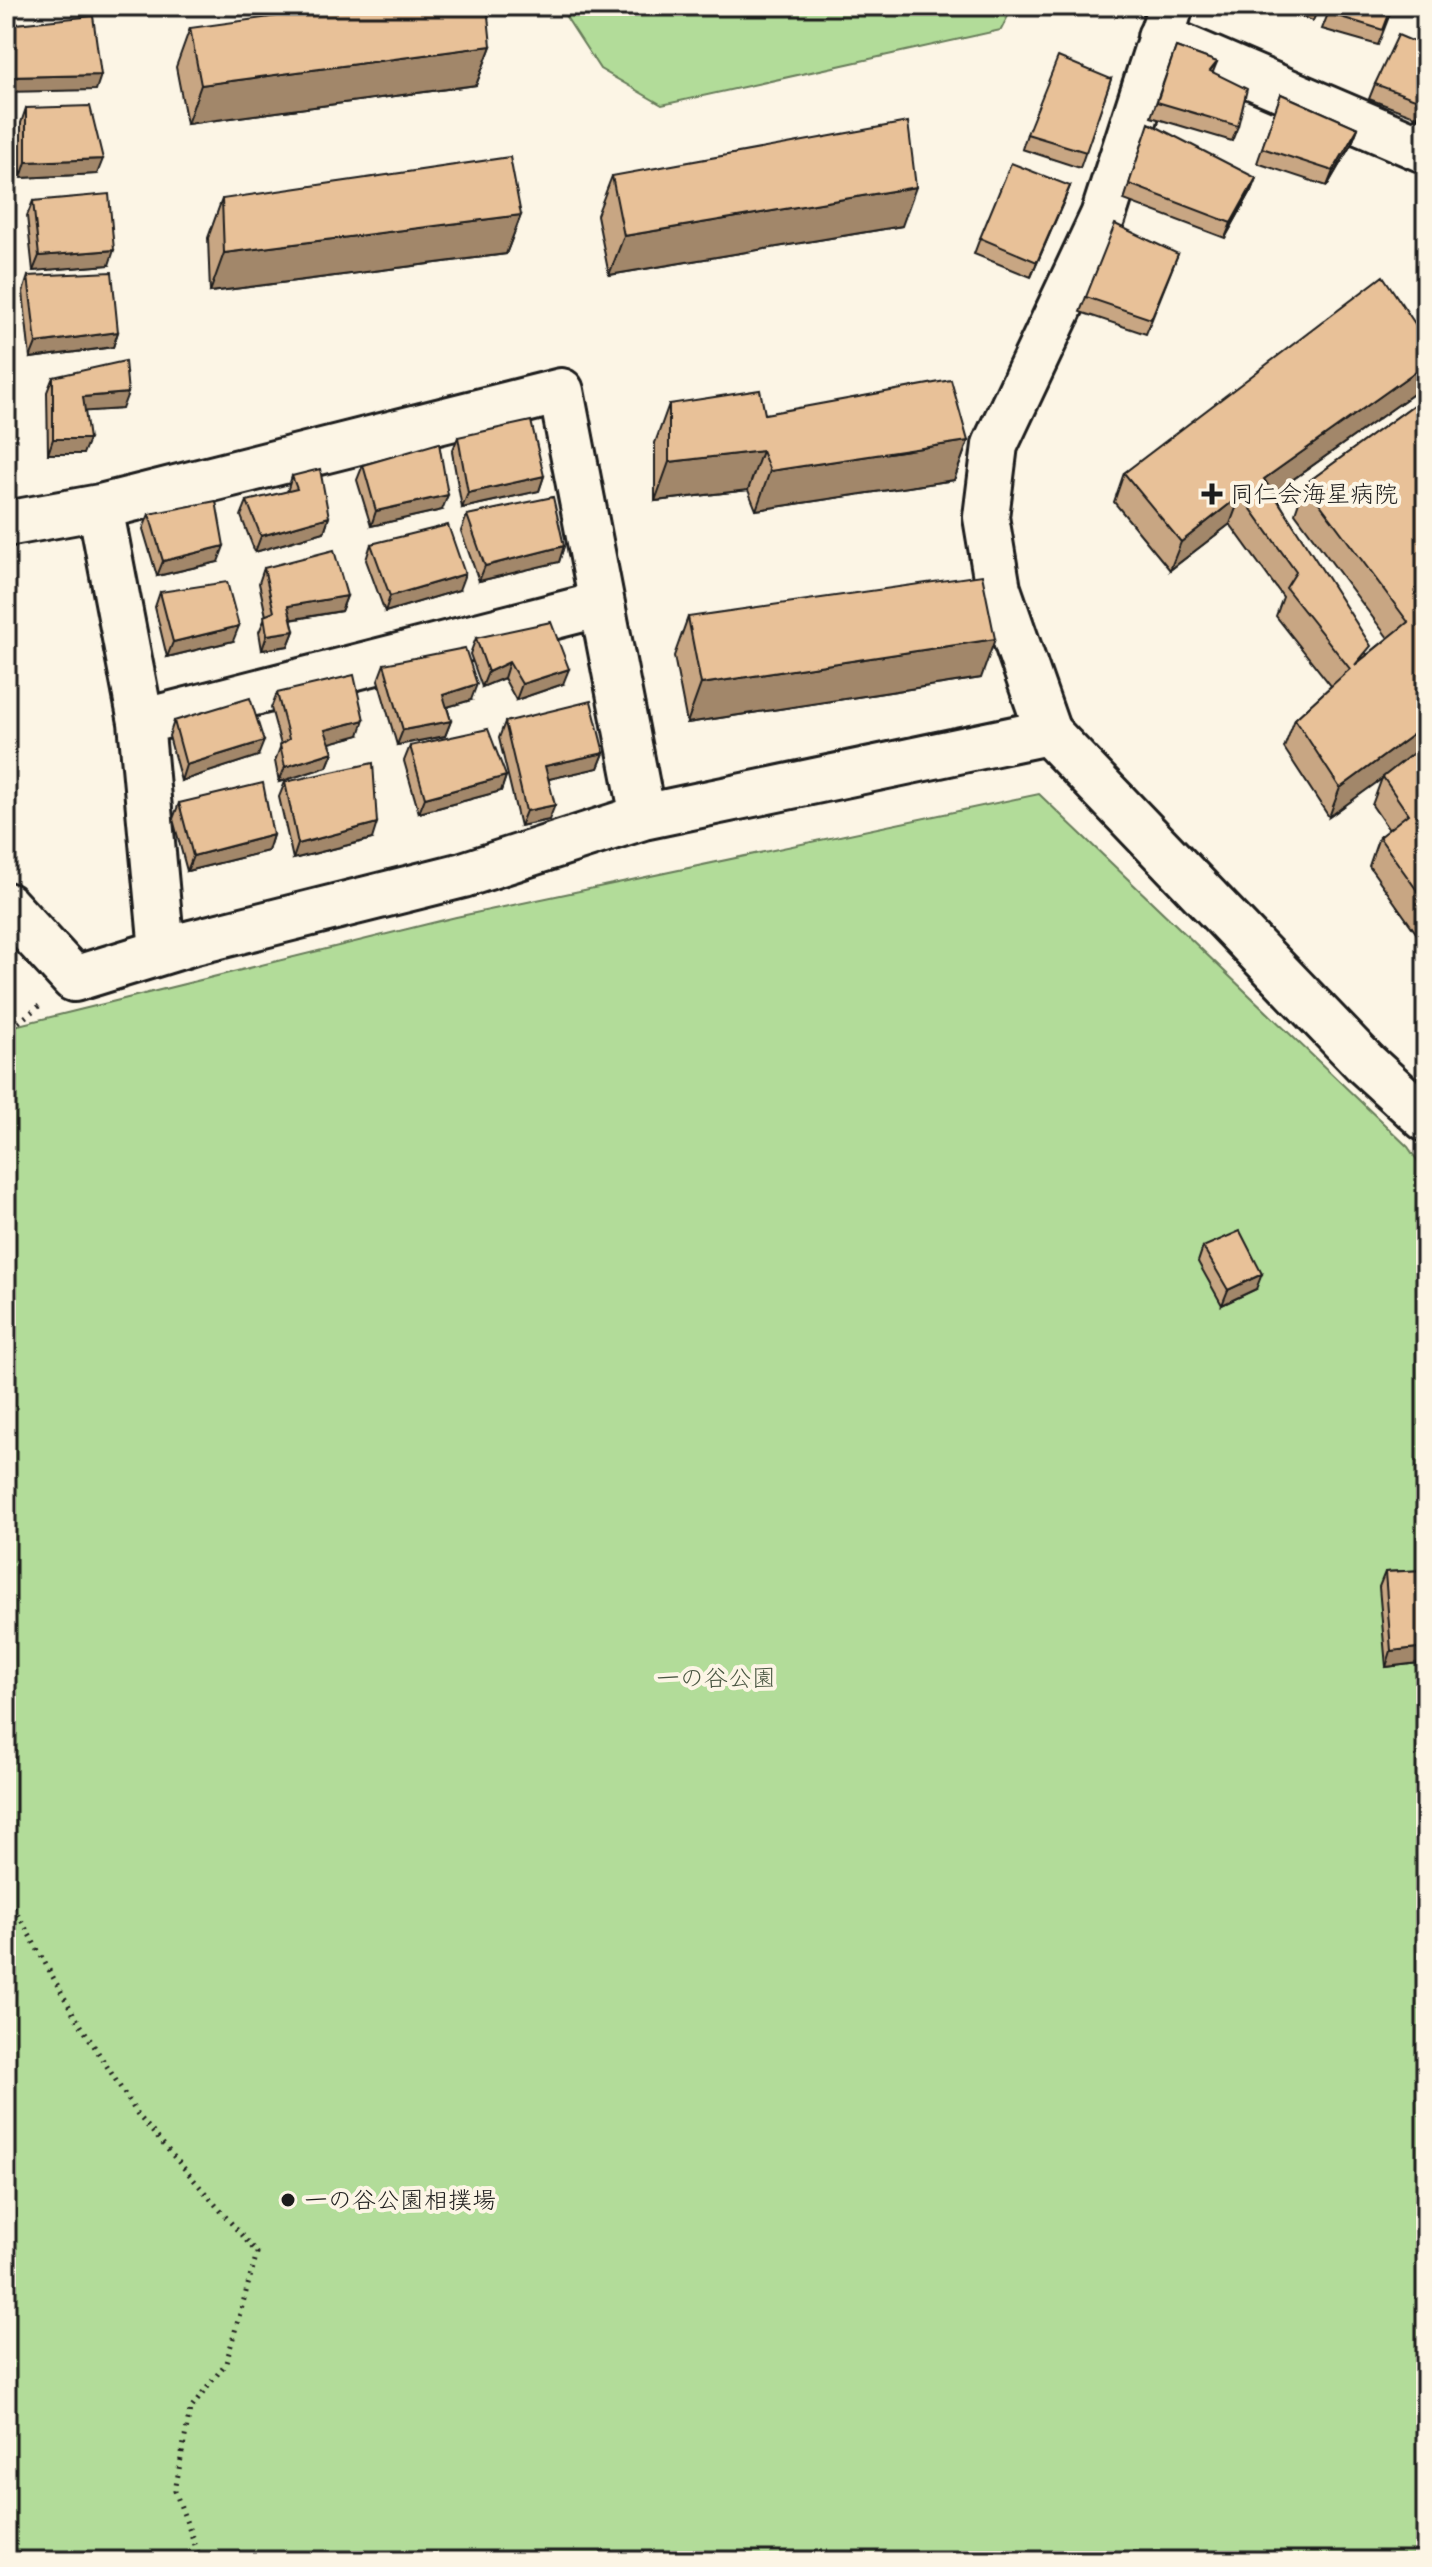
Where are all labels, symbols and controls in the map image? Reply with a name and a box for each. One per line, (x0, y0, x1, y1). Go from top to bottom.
place label: 同仁会海星病院 (1230, 480, 1398, 509)
marker: 同仁会海星病院 (1201, 483, 1223, 505)
park label: 一の谷公園 (656, 1664, 776, 1693)
place label: 一の谷公園相撲場 (304, 2186, 496, 2215)
marker: 一の谷公園相撲場 (279, 2191, 297, 2209)

